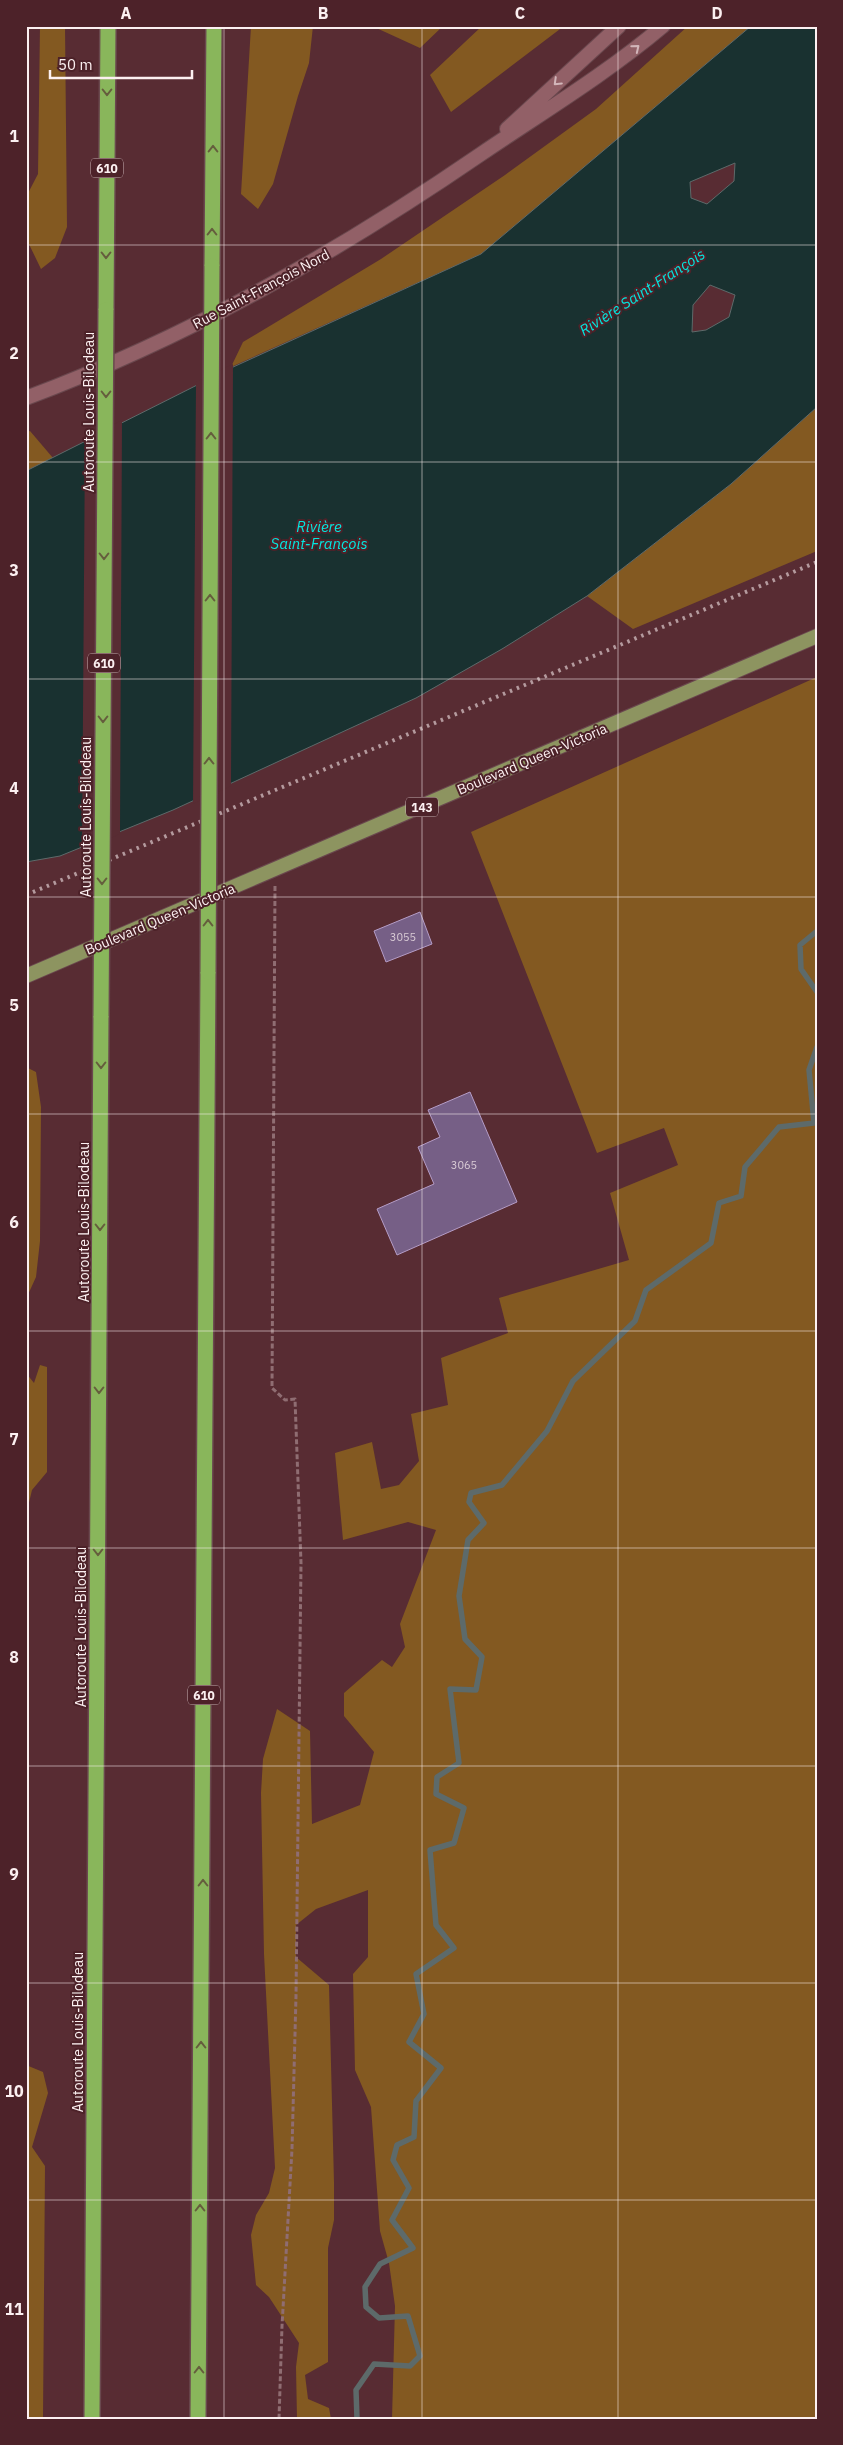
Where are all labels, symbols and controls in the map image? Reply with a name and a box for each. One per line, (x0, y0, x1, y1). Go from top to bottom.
text: A (121, 3, 132, 23)
text: B (318, 3, 329, 23)
text: C (515, 3, 525, 23)
text: D (711, 3, 723, 23)
one-way arrow (630, 46, 639, 54)
scale bar (50, 48, 192, 80)
text: 50 m (58, 55, 93, 74)
one-way arrow (554, 76, 563, 85)
one-way arrow (102, 89, 112, 97)
text: 1 (9, 126, 19, 146)
one-way arrow (208, 144, 218, 152)
road number: 610 (91, 158, 123, 178)
one-way arrow (207, 227, 217, 235)
water label: Rivière Saint-François (576, 244, 708, 340)
street label: Rue Saint-François Nord (189, 245, 333, 333)
one-way arrow (101, 252, 111, 259)
street label: Autoroute Louis-Bilodeau (80, 332, 98, 492)
text: 2 (9, 343, 19, 363)
one-way arrow (100, 390, 111, 398)
one-way arrow (206, 431, 216, 439)
water label: Rivière Saint-François (271, 517, 368, 553)
one-way arrow (99, 553, 109, 561)
text: 3 (9, 560, 19, 580)
one-way arrow (205, 594, 215, 602)
road number: 610 (88, 654, 120, 672)
one-way arrow (98, 716, 108, 723)
street label: Boulevard Queen-Victoria (454, 719, 610, 799)
street label: Autoroute Louis-Bilodeau (77, 737, 95, 897)
one-way arrow (204, 756, 214, 764)
text: 4 (9, 778, 19, 798)
road number: 143 (406, 798, 438, 816)
one-way arrow (97, 878, 107, 886)
street label: Boulevard Queen-Victoria (82, 879, 238, 959)
one-way arrow (203, 919, 213, 926)
house number: 3055 (390, 930, 416, 944)
text: 5 (9, 995, 19, 1015)
one-way arrow (96, 1061, 106, 1069)
street label: Autoroute Louis-Bilodeau (75, 1142, 93, 1302)
house number: 3065 (451, 1158, 477, 1172)
text: 6 (9, 1212, 19, 1232)
one-way arrow (95, 1224, 105, 1231)
one-way arrow (94, 1386, 104, 1394)
text: 7 (9, 1429, 19, 1449)
street label: Autoroute Louis-Bilodeau (72, 1547, 90, 1707)
one-way arrow (92, 1548, 103, 1556)
text: 8 (9, 1647, 19, 1667)
road number: 610 (188, 1686, 220, 1704)
text: 9 (9, 1864, 19, 1884)
one-way arrow (198, 1878, 208, 1886)
street label: Autoroute Louis-Bilodeau (69, 1952, 87, 2112)
one-way arrow (196, 2041, 207, 2049)
text: 10 (4, 2081, 24, 2101)
one-way arrow (195, 2203, 205, 2211)
text: 11 (4, 2299, 24, 2319)
one-way arrow (194, 2366, 204, 2374)

